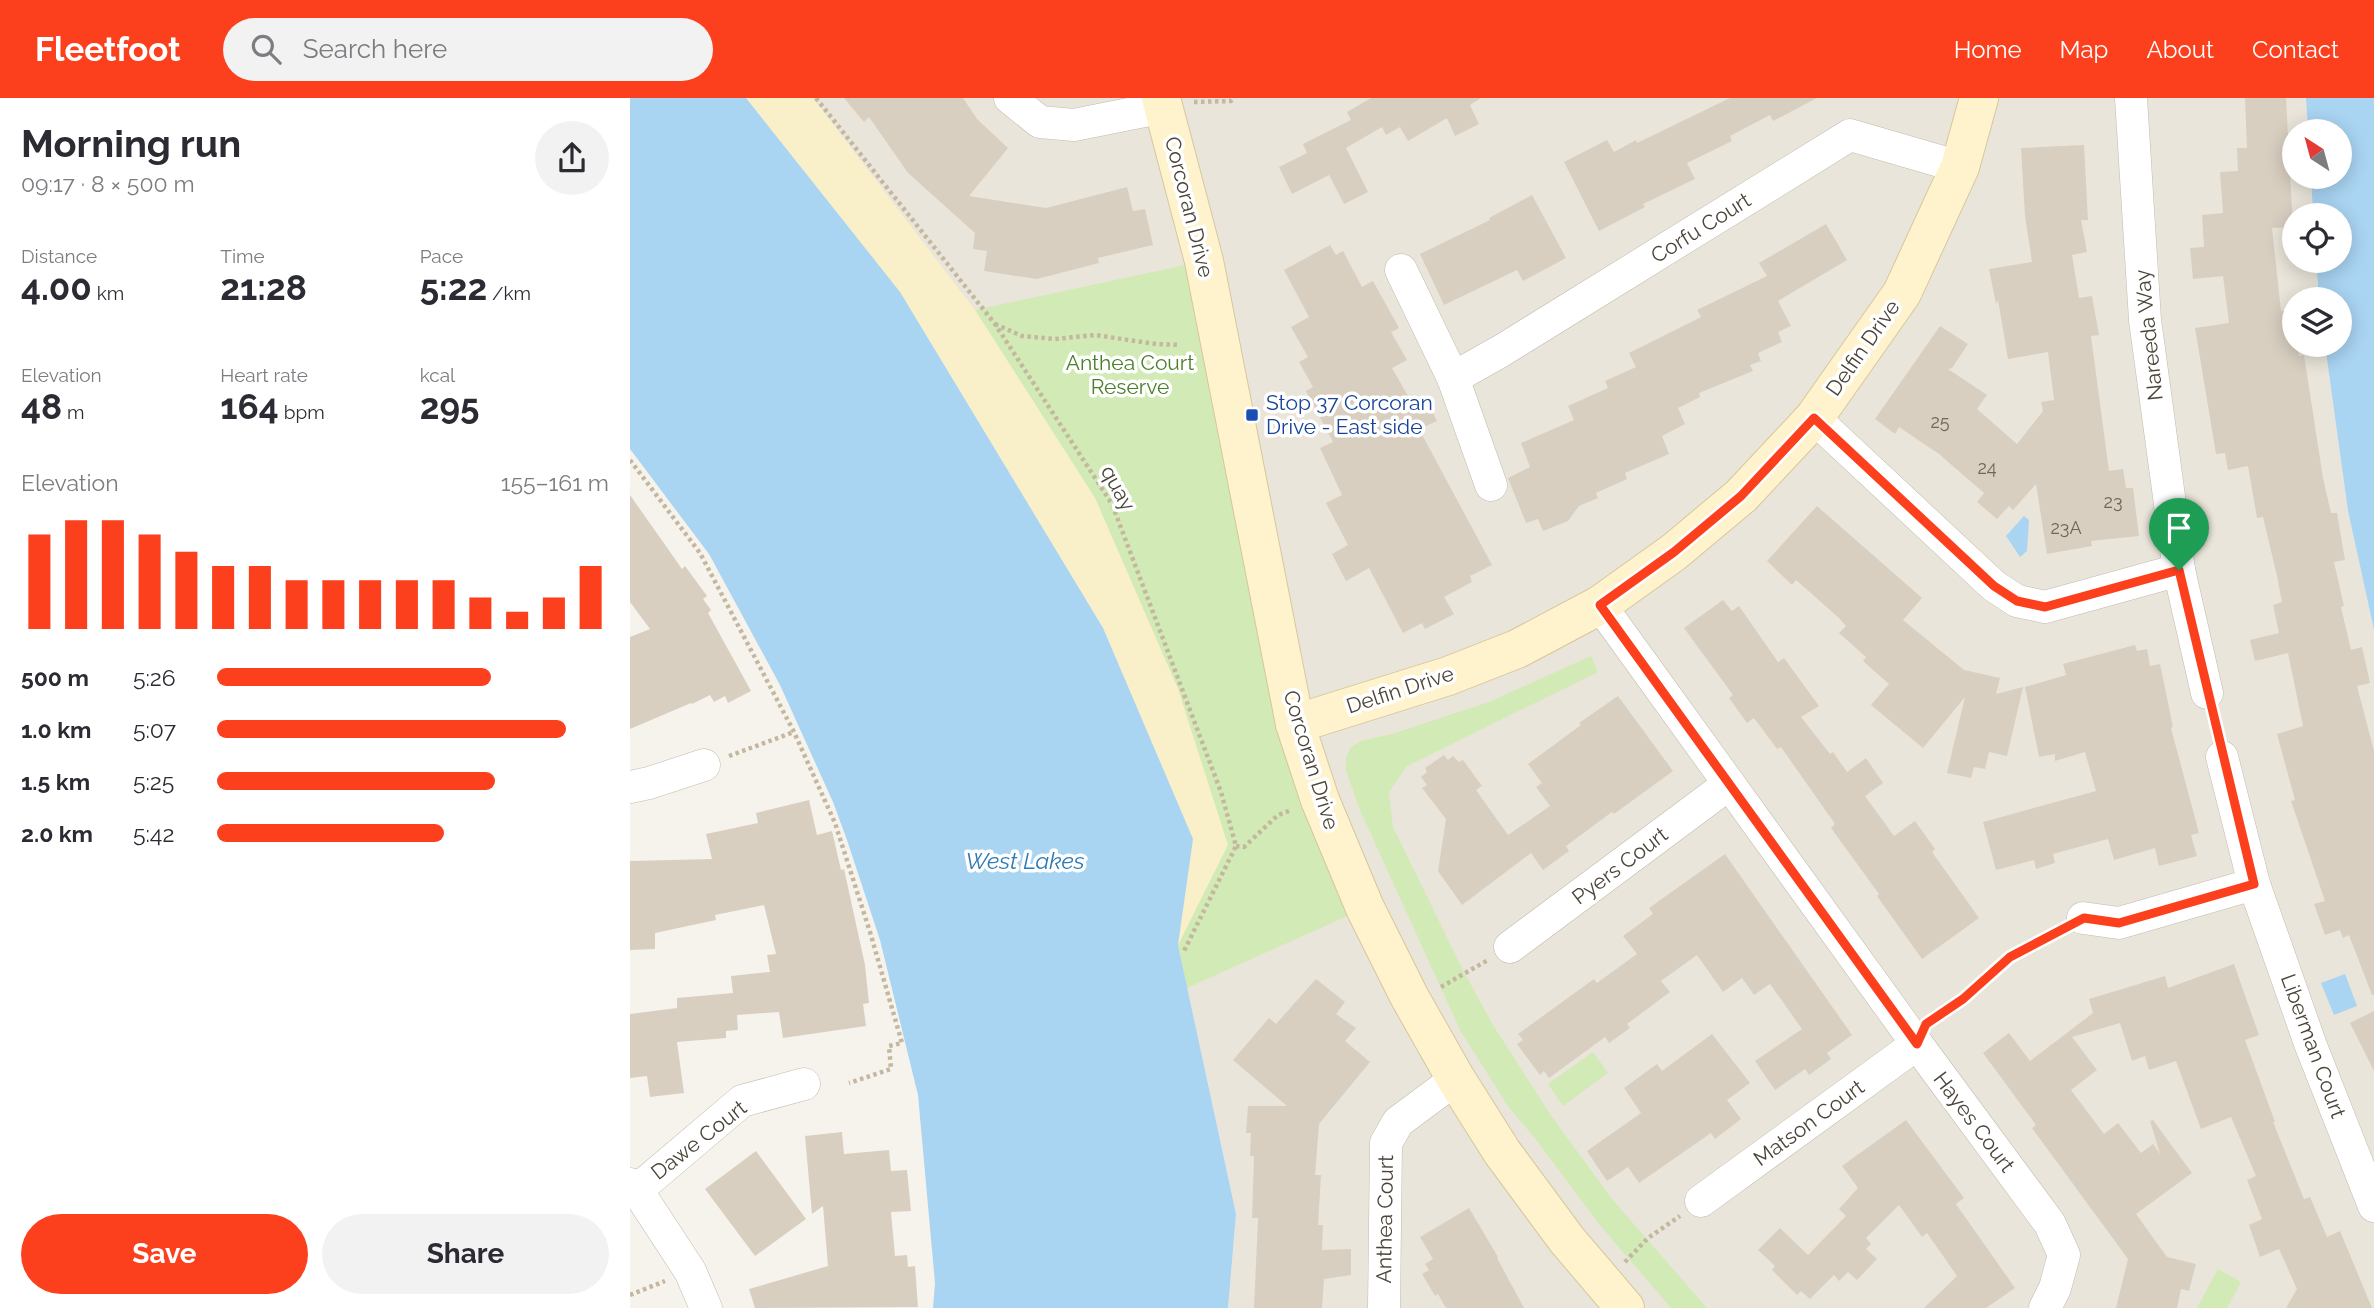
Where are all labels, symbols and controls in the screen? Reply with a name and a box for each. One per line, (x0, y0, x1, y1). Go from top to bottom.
search box (223, 18, 713, 81)
text: Fleetfoot (35, 30, 181, 69)
icon: search (247, 30, 285, 68)
text: Search here (303, 34, 447, 64)
text: Home (1954, 35, 2022, 64)
text: Map (2060, 35, 2108, 64)
text: About (2146, 35, 2214, 64)
text: Contact (2252, 35, 2339, 64)
north arrow (2282, 119, 2352, 189)
map controls (2282, 119, 2352, 357)
text: Morning run (21, 121, 241, 166)
button: share (535, 121, 609, 195)
street label: Corcoran Drive (1160, 134, 1219, 280)
text: 09:17 · 8 × 500 m (21, 170, 195, 197)
street label: Corfu Court (1646, 187, 1755, 268)
button: locate (2282, 203, 2352, 273)
text: Distance (21, 245, 97, 267)
text: Time (220, 245, 265, 267)
text: Pace (420, 245, 463, 267)
text: 4.00 (21, 267, 92, 308)
text: 21:28 (220, 267, 307, 308)
text: 5:22 (420, 267, 487, 308)
street label: Nareeda Way (2129, 268, 2168, 402)
text: km (92, 282, 124, 304)
text: /km (487, 282, 531, 304)
button: layers (2282, 287, 2352, 357)
street label: Delfin Drive (1820, 295, 1905, 400)
park label: Anthea Court Reserve (1066, 350, 1194, 399)
text: Elevation (21, 364, 102, 386)
text: Heart rate (220, 364, 308, 386)
text: kcal (420, 364, 455, 386)
text: 48 (21, 386, 62, 427)
text: 164 (220, 386, 279, 427)
text: 295 (420, 386, 479, 427)
place label: Stop 37 Corcoran Drive - East side (1266, 390, 1433, 439)
text: m (62, 401, 84, 423)
text: bpm (279, 401, 325, 423)
marker: Stop 37 Corcoran Drive - East side (1244, 407, 1260, 423)
house number: 25 (1930, 411, 1950, 432)
house number: 24 (1977, 457, 1997, 478)
street label: quay (1096, 461, 1141, 515)
text: Elevation (21, 469, 119, 496)
text: 155–161 m (501, 469, 609, 496)
house number: 23 (2104, 491, 2123, 512)
pin (2149, 498, 2209, 570)
icon: arrive (2160, 509, 2198, 547)
house number: 23A (2050, 517, 2082, 538)
street label: Delfin Drive (1343, 660, 1457, 719)
text: 500 m (21, 664, 89, 691)
text: 5:26 (133, 664, 176, 691)
street label: Corcoran Drive (1278, 687, 1345, 833)
text: 1.0 km (21, 716, 91, 743)
text: 5:07 (133, 716, 176, 743)
text: 1.5 km (21, 768, 90, 795)
text: 5:25 (133, 768, 174, 795)
text: 2.0 km (21, 820, 93, 847)
text: 5:42 (133, 820, 174, 847)
street label: Pyers Court (1567, 822, 1672, 910)
water label: West Lakes (965, 847, 1085, 874)
street label: Liberman Court (2276, 970, 2351, 1121)
street label: Hayes Court (1929, 1067, 2020, 1177)
street label: Matson Court (1748, 1074, 1869, 1171)
street label: Dawe Court (646, 1095, 751, 1185)
street label: Anthea Court (1371, 1155, 1398, 1283)
button: Save (21, 1214, 308, 1294)
button: Share (322, 1214, 609, 1294)

